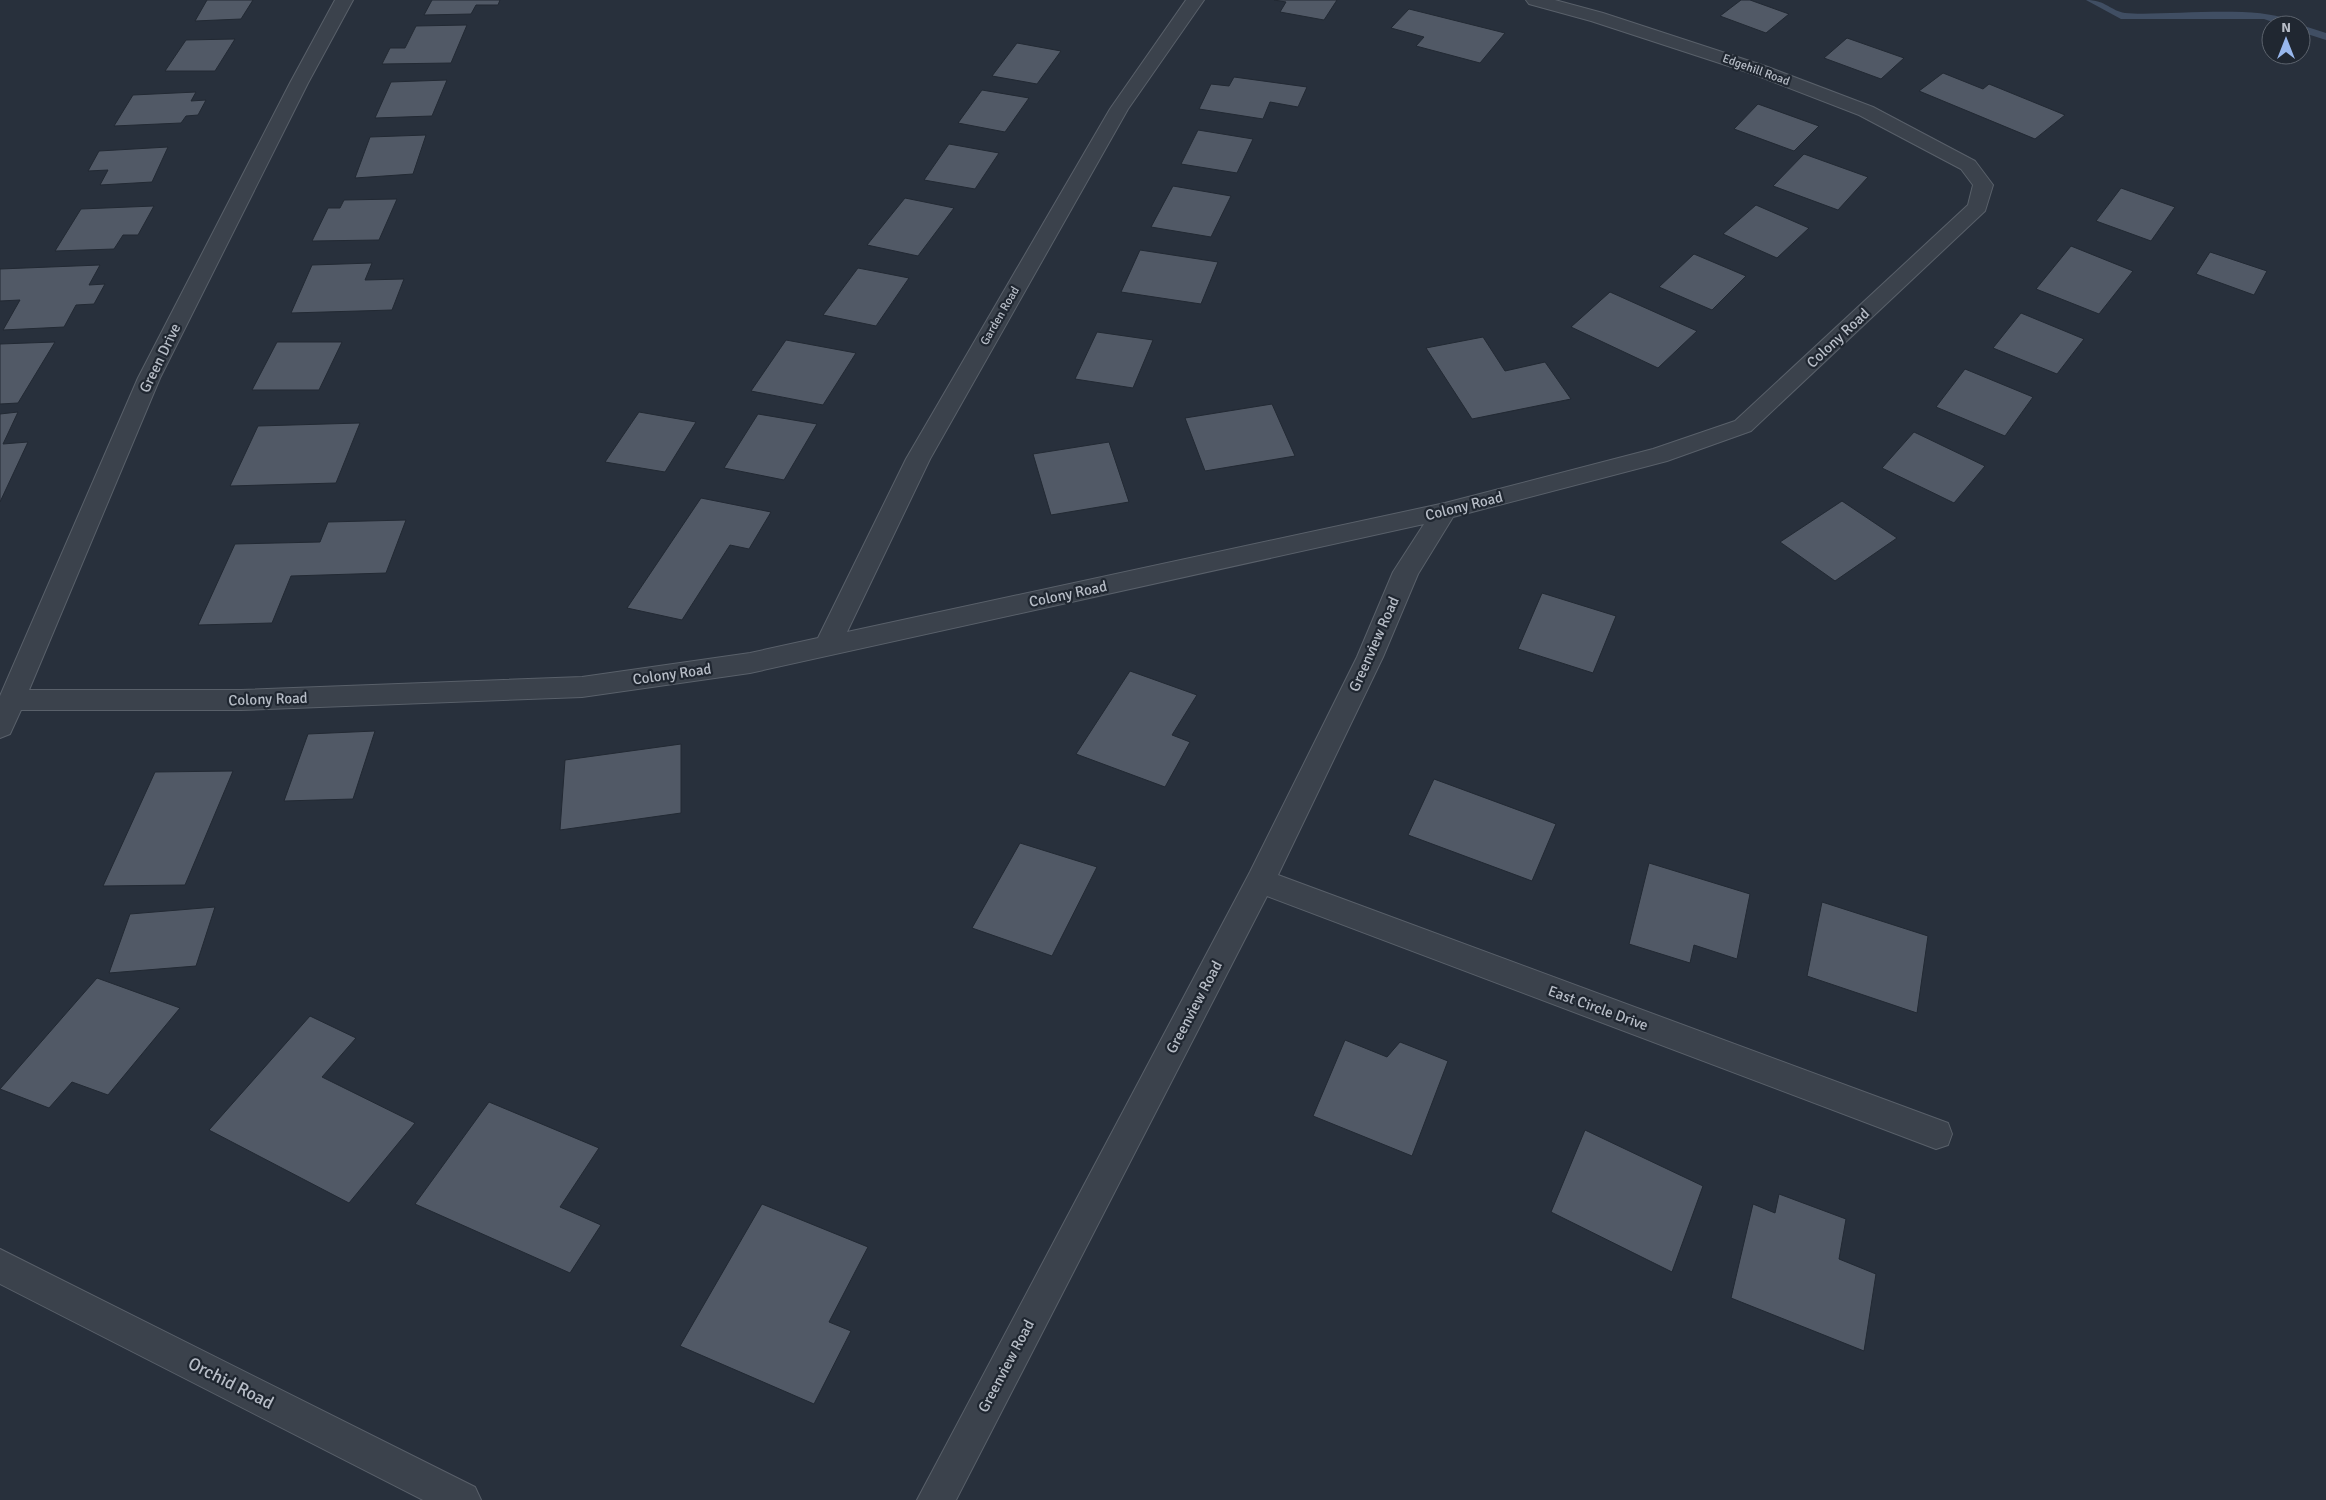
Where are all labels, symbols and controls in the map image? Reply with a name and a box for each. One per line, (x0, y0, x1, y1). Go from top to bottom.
north arrow (2261, 15, 2311, 65)
text: N (2281, 19, 2291, 36)
street label: Edgehill Road (1720, 51, 1792, 89)
street label: Garden Road (977, 284, 1023, 348)
street label: Colony Road (1803, 304, 1873, 372)
street label: Green Drive (135, 320, 185, 396)
street label: Colony Road (1423, 488, 1505, 524)
street label: Colony Road (1027, 577, 1109, 611)
street label: Greenview Road (1345, 594, 1403, 694)
street label: Colony Road (632, 660, 712, 688)
street label: Colony Road (228, 689, 308, 709)
street label: Greenview Road (1162, 958, 1226, 1056)
street label: East Circle Drive (1546, 982, 1650, 1034)
street label: Greenview Road (974, 1317, 1038, 1415)
street label: Orchid Road (184, 1352, 278, 1414)

